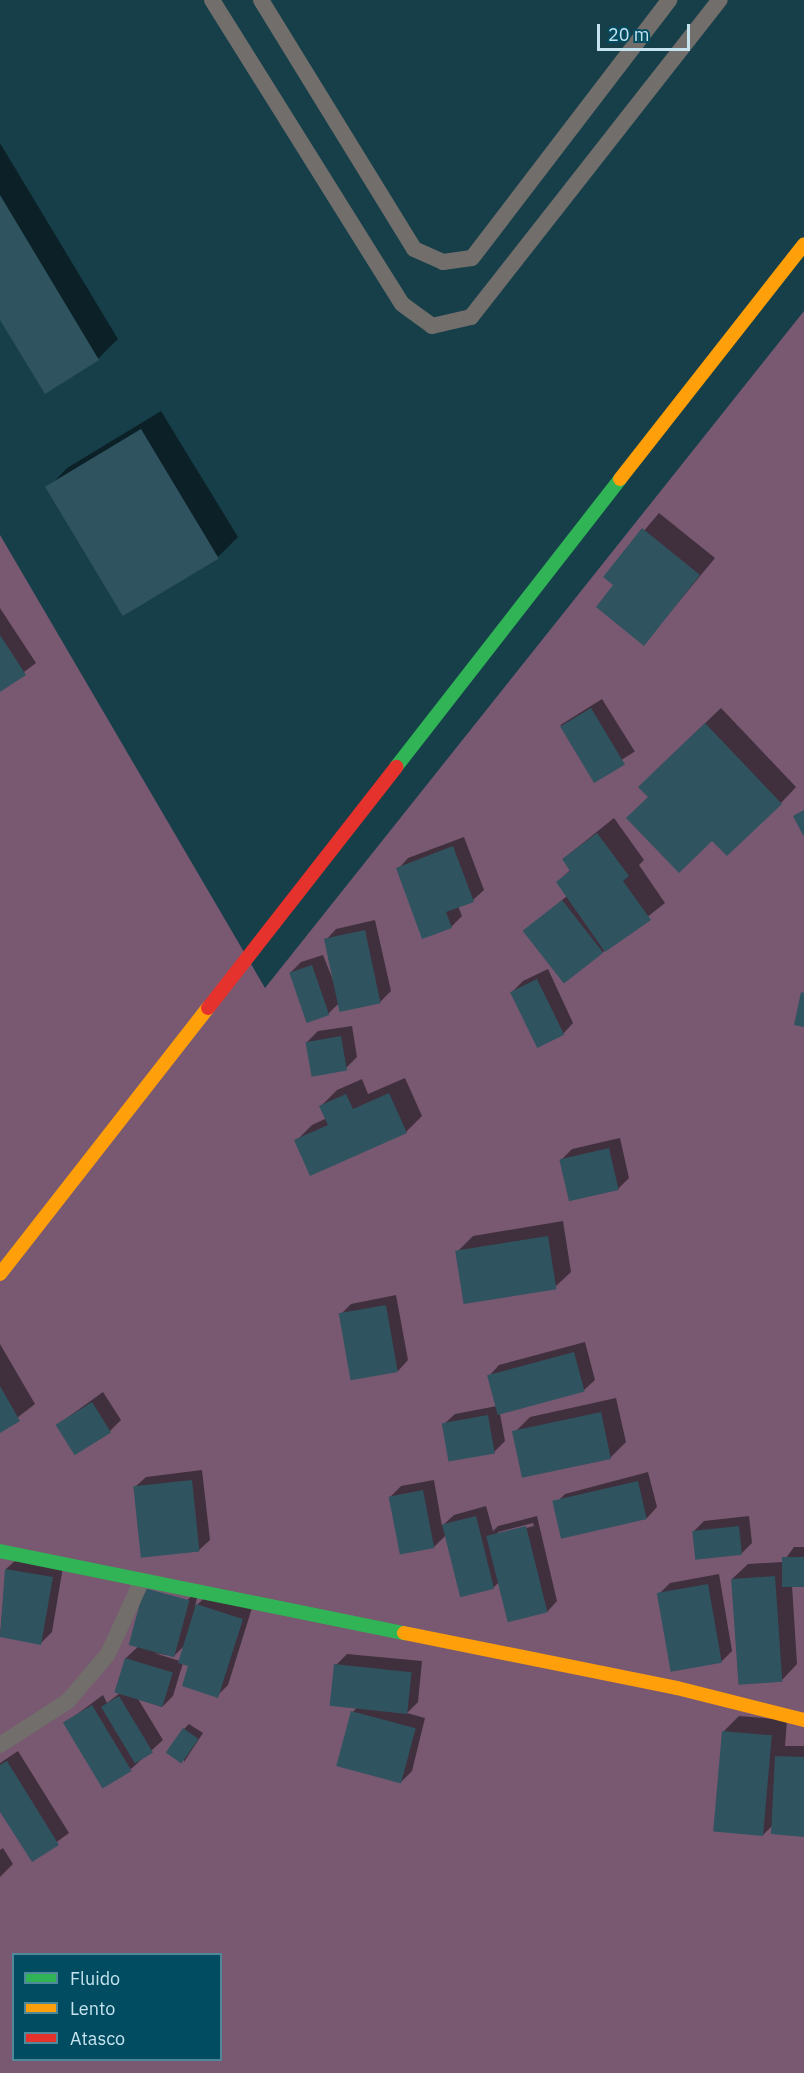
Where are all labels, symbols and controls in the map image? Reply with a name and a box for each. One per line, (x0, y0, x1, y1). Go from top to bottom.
scale bar (600, 12, 693, 50)
text: 20 m (608, 23, 650, 46)
legend (12, 1953, 222, 2061)
text: Fluido (70, 1967, 120, 1990)
text: Lento (70, 1997, 115, 2020)
text: Atasco (70, 2027, 125, 2050)

